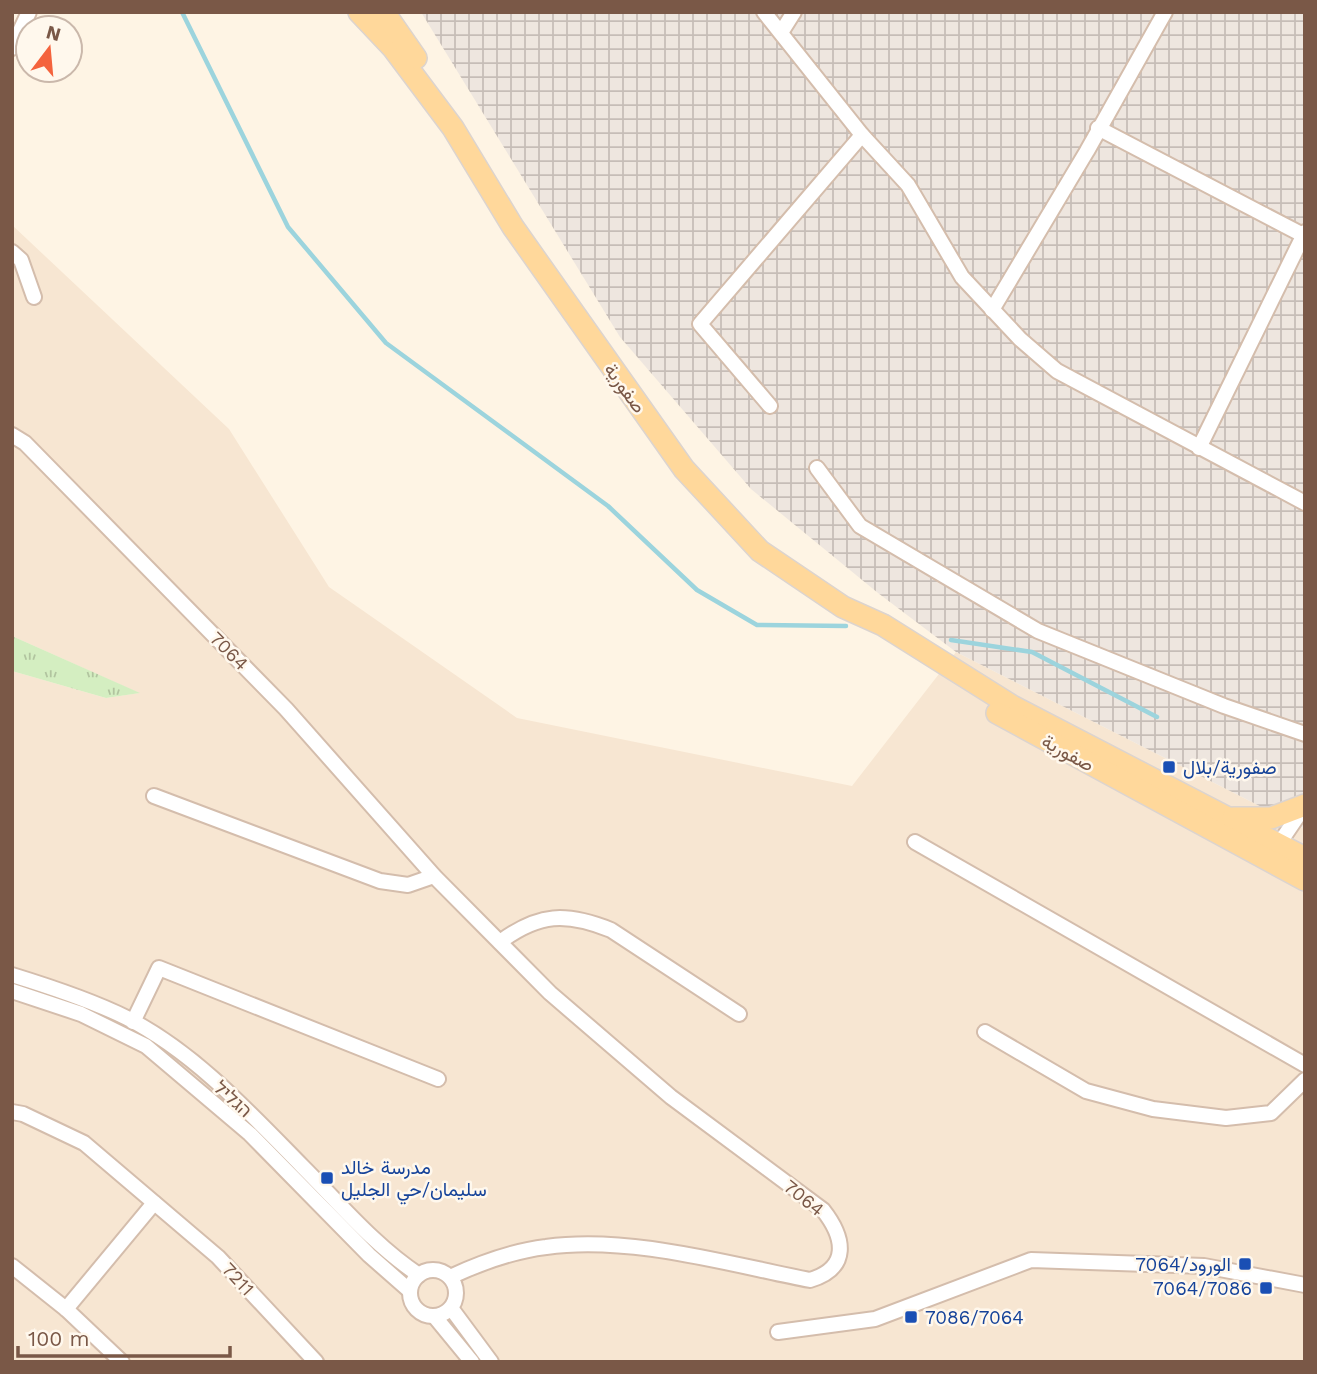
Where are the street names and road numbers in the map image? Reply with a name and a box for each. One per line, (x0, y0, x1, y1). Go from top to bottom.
street label: صفورية (599, 359, 651, 417)
street label: 7064 (205, 627, 253, 675)
street label: صفورية (1038, 729, 1098, 777)
street label: הגליל (209, 1076, 257, 1122)
street label: 7064 (779, 1175, 829, 1221)
street label: 7211 (217, 1258, 259, 1300)

